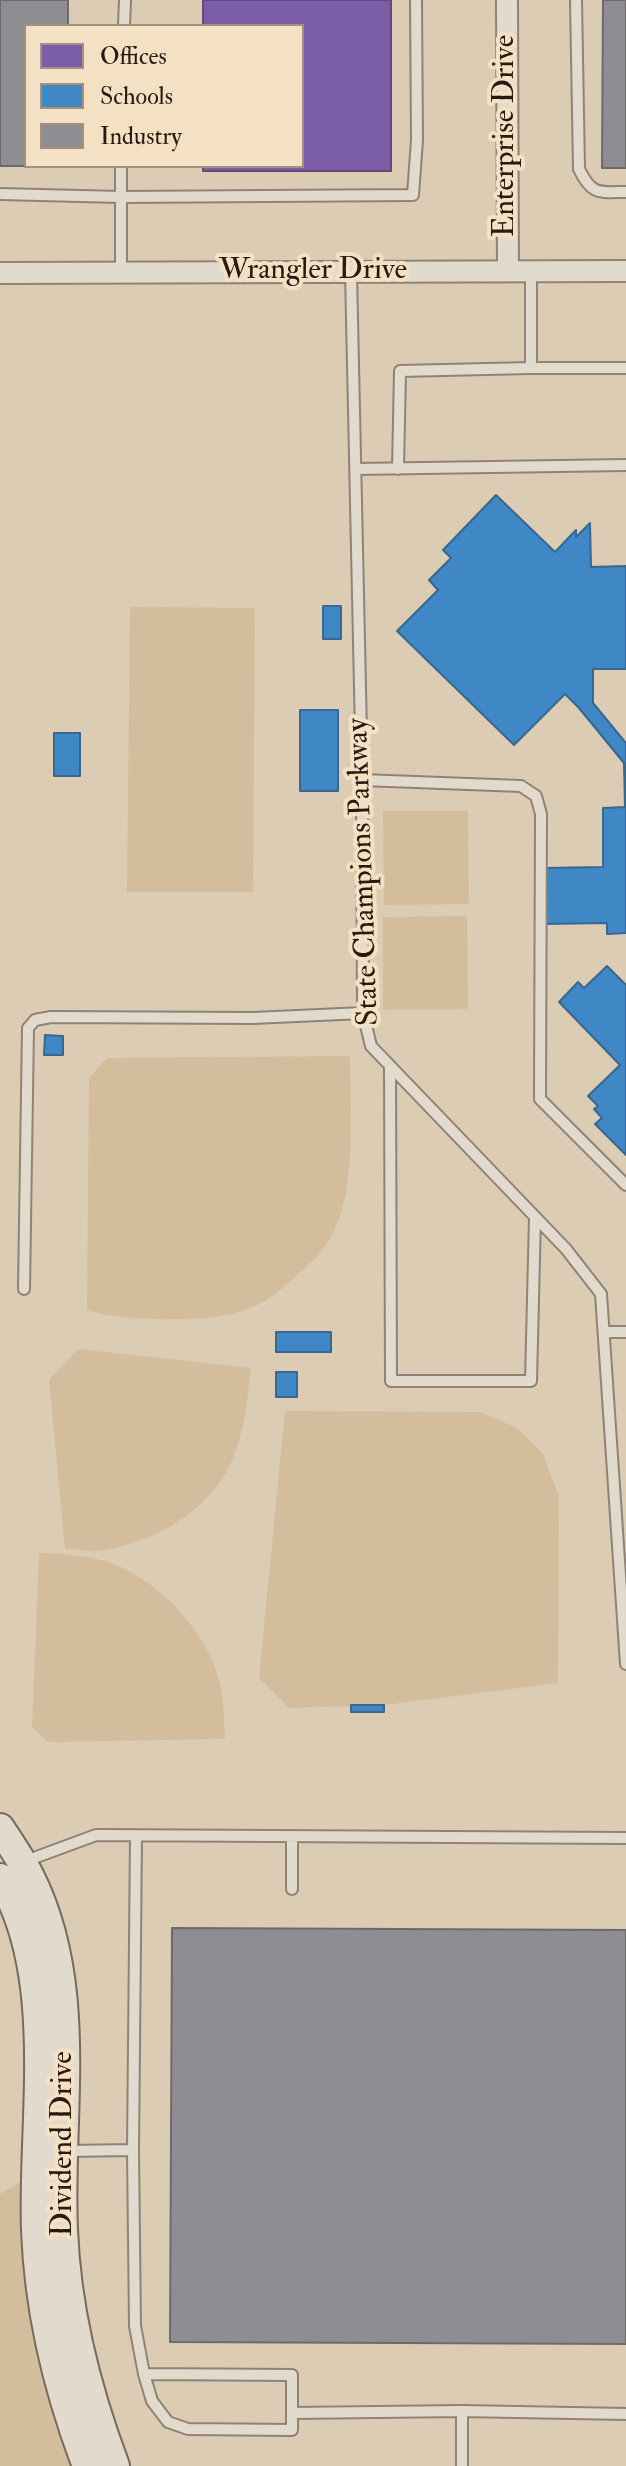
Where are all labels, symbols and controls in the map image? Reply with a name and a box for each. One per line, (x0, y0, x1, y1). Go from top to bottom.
legend (24, 24, 304, 168)
street label: Enterprise Drive (489, 35, 525, 237)
text: Offices (100, 41, 167, 72)
text: Schools (100, 81, 173, 112)
text: Industry (100, 121, 182, 152)
street label: Wrangler Drive (219, 254, 407, 290)
street label: State Champions Parkway (342, 718, 388, 1026)
street label: Dividend Drive (47, 2051, 83, 2237)

